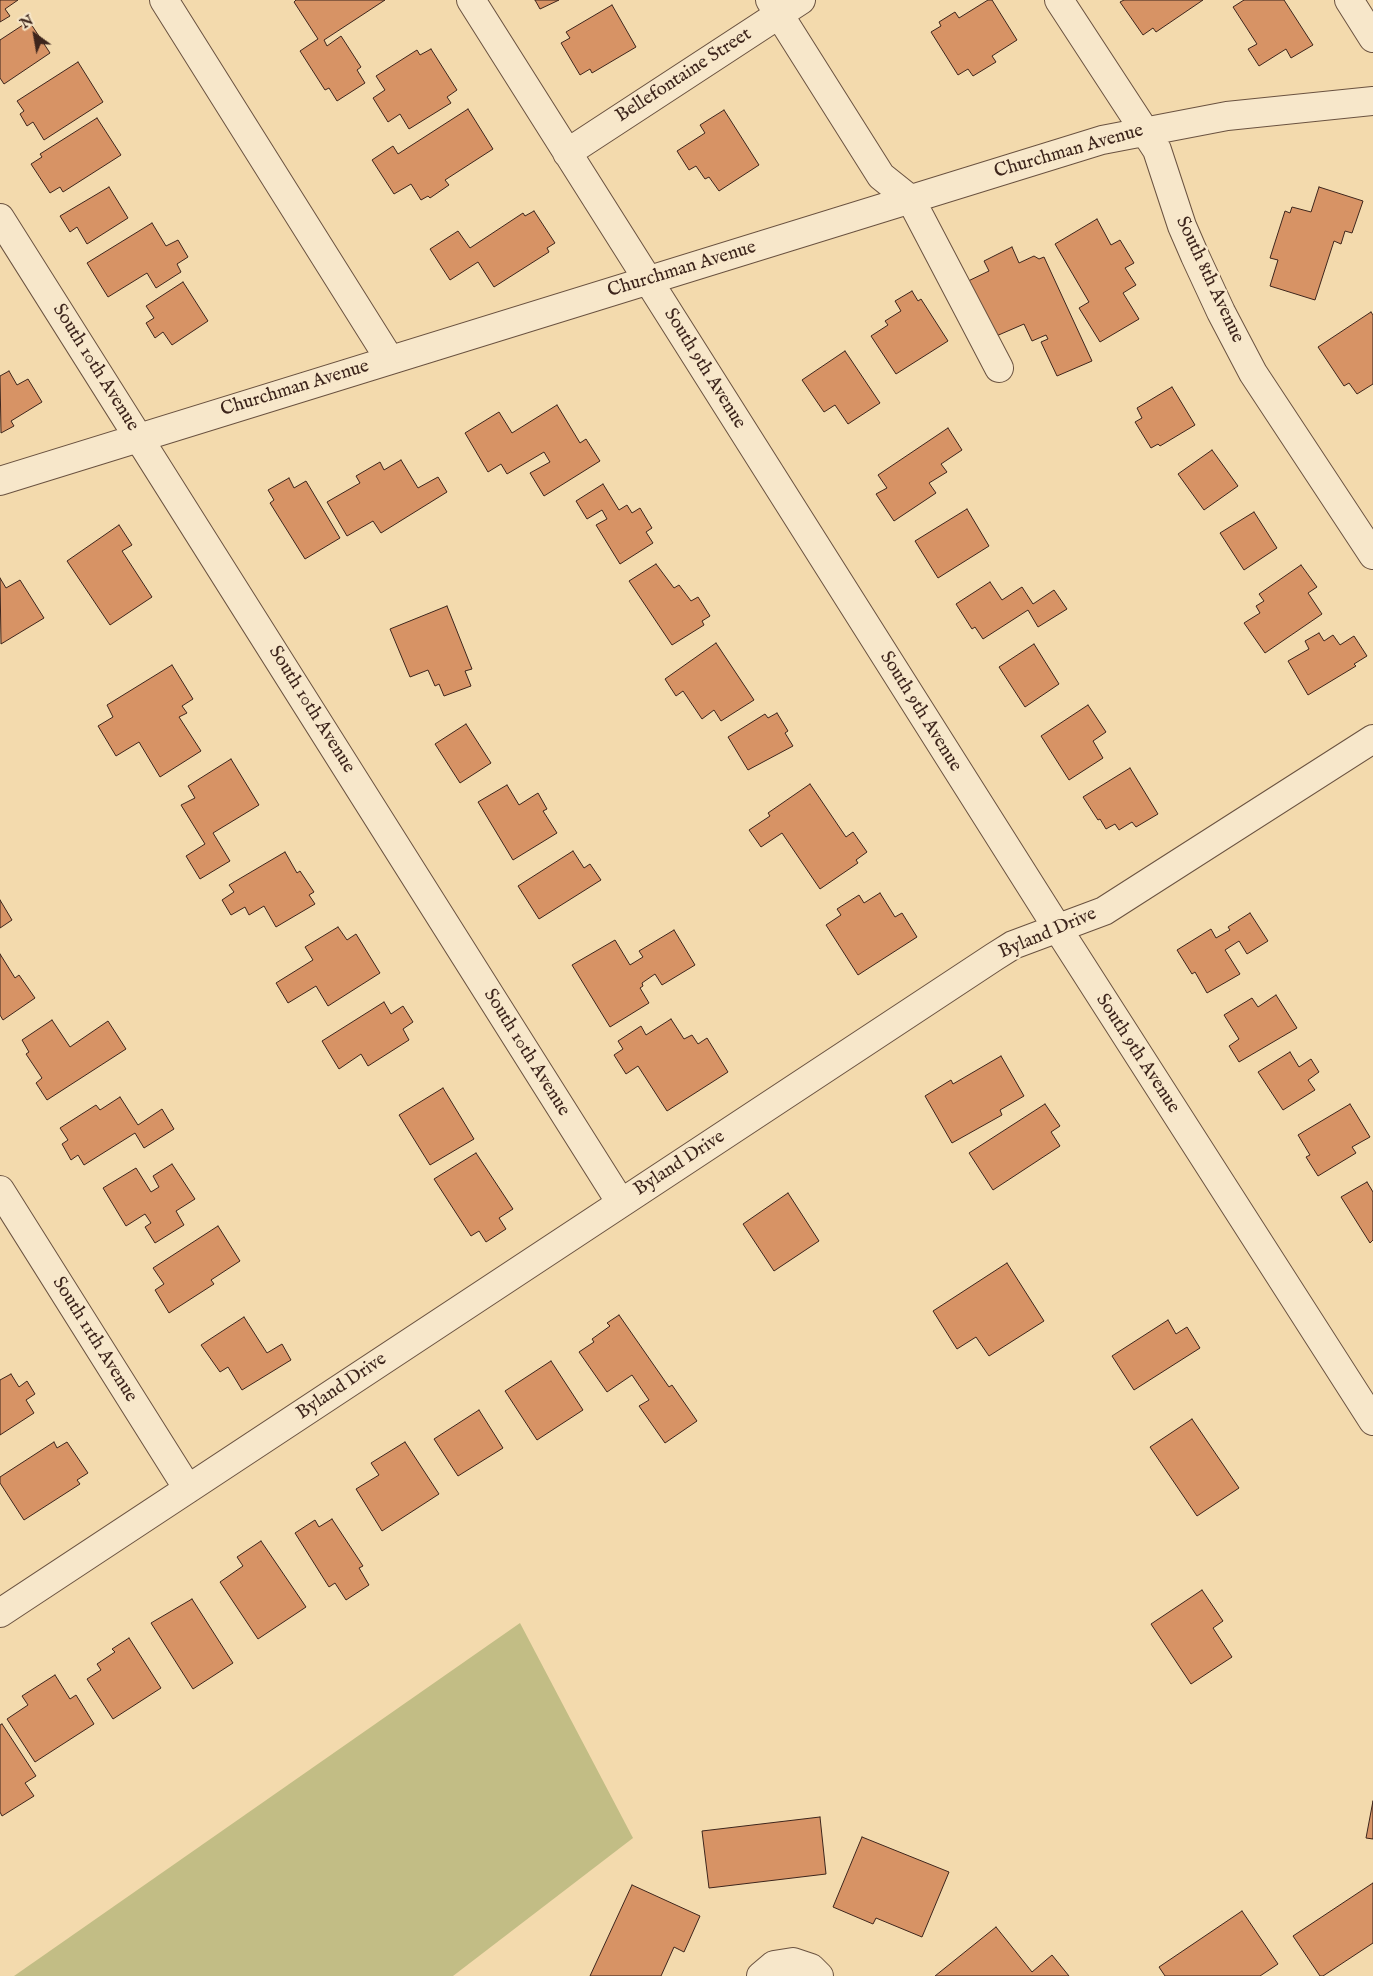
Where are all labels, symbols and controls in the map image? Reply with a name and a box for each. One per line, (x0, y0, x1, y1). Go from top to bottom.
north arrow (10, 10, 60, 60)
text: N (17, 11, 37, 33)
street label: Bellefontaine Street (612, 24, 756, 128)
street label: Churchman Avenue (992, 120, 1146, 184)
street label: South 8th Avenue (1170, 213, 1248, 347)
street label: Churchman Avenue (605, 237, 759, 303)
street label: South 10th Avenue (47, 300, 143, 436)
street label: South 9th Avenue (658, 305, 750, 433)
street label: Churchman Avenue (218, 356, 372, 422)
street label: South 10th Avenue (263, 642, 359, 778)
street label: South 9th Avenue (874, 648, 966, 776)
street label: Byland Drive (996, 903, 1100, 965)
street label: South 10th Avenue (478, 985, 574, 1121)
street label: South 9th Avenue (1090, 990, 1184, 1118)
street label: Byland Drive (630, 1126, 730, 1202)
street label: South 11th Avenue (46, 1273, 142, 1407)
street label: Byland Drive (293, 1349, 391, 1425)

